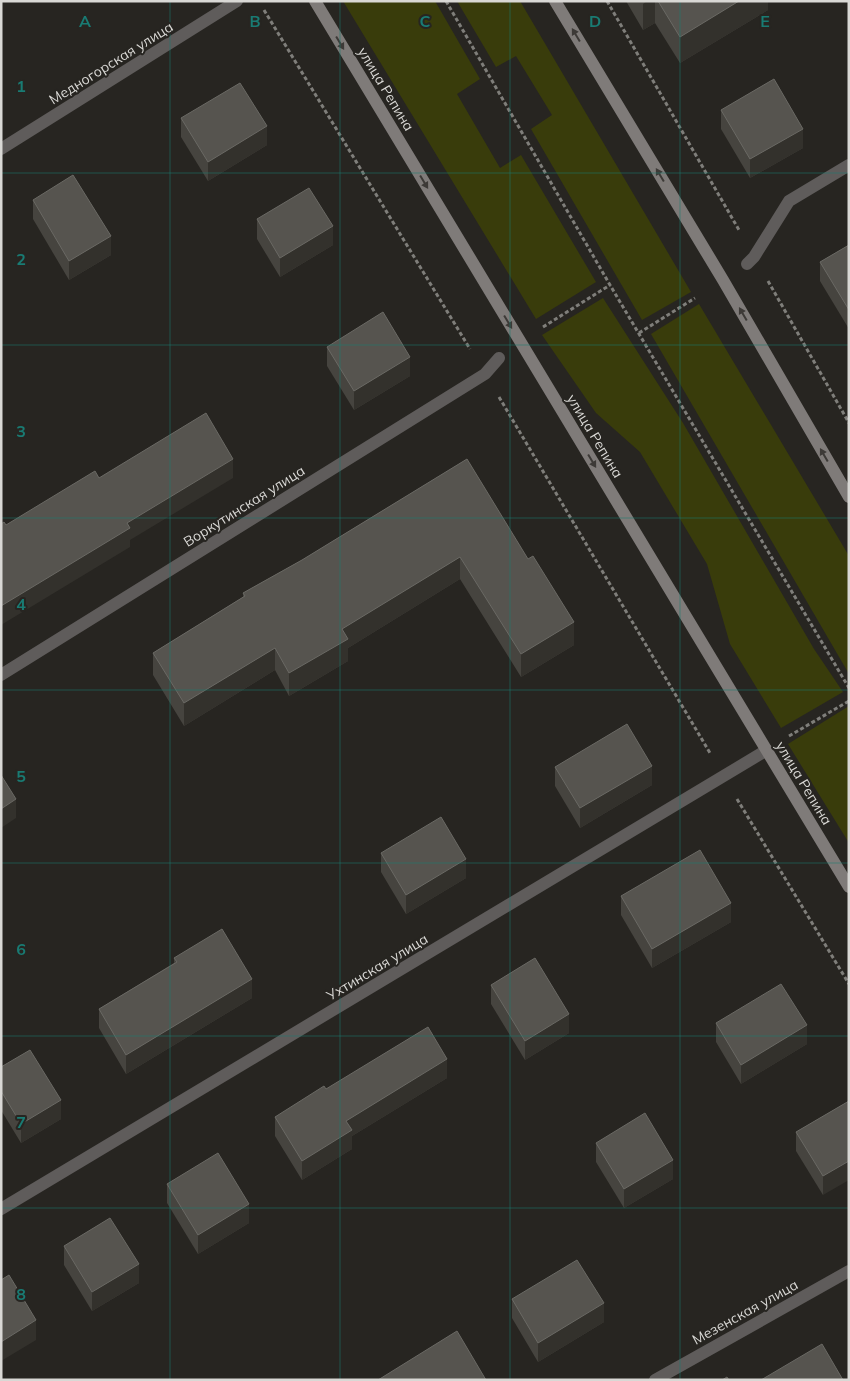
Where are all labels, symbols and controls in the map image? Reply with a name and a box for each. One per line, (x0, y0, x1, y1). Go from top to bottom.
text: A (79, 11, 91, 31)
text: B (249, 11, 261, 31)
text: C (420, 11, 431, 31)
text: D (589, 11, 601, 31)
text: E (760, 11, 770, 31)
street label: Медногорская улица (46, 17, 176, 109)
one-way arrow (571, 29, 580, 42)
one-way arrow (336, 37, 345, 50)
street label: улица Репина (354, 44, 418, 134)
text: 1 (16, 76, 26, 96)
one-way arrow (655, 168, 664, 181)
one-way arrow (420, 176, 429, 189)
text: 2 (16, 249, 26, 269)
one-way arrow (738, 308, 747, 321)
one-way arrow (503, 315, 512, 328)
street label: улица Репина (563, 391, 627, 481)
text: 3 (16, 421, 26, 441)
one-way arrow (820, 448, 829, 461)
one-way arrow (587, 454, 596, 467)
street label: Воркутинская улица (180, 461, 308, 551)
text: 4 (16, 594, 26, 614)
street label: улица Репина (772, 738, 836, 828)
text: 5 (16, 766, 26, 786)
street label: Ухтинская улица (322, 930, 431, 1005)
text: 6 (16, 939, 26, 959)
text: 7 (16, 1112, 26, 1132)
street label: Мезенская улица (689, 1275, 801, 1349)
text: 8 (16, 1284, 26, 1304)

